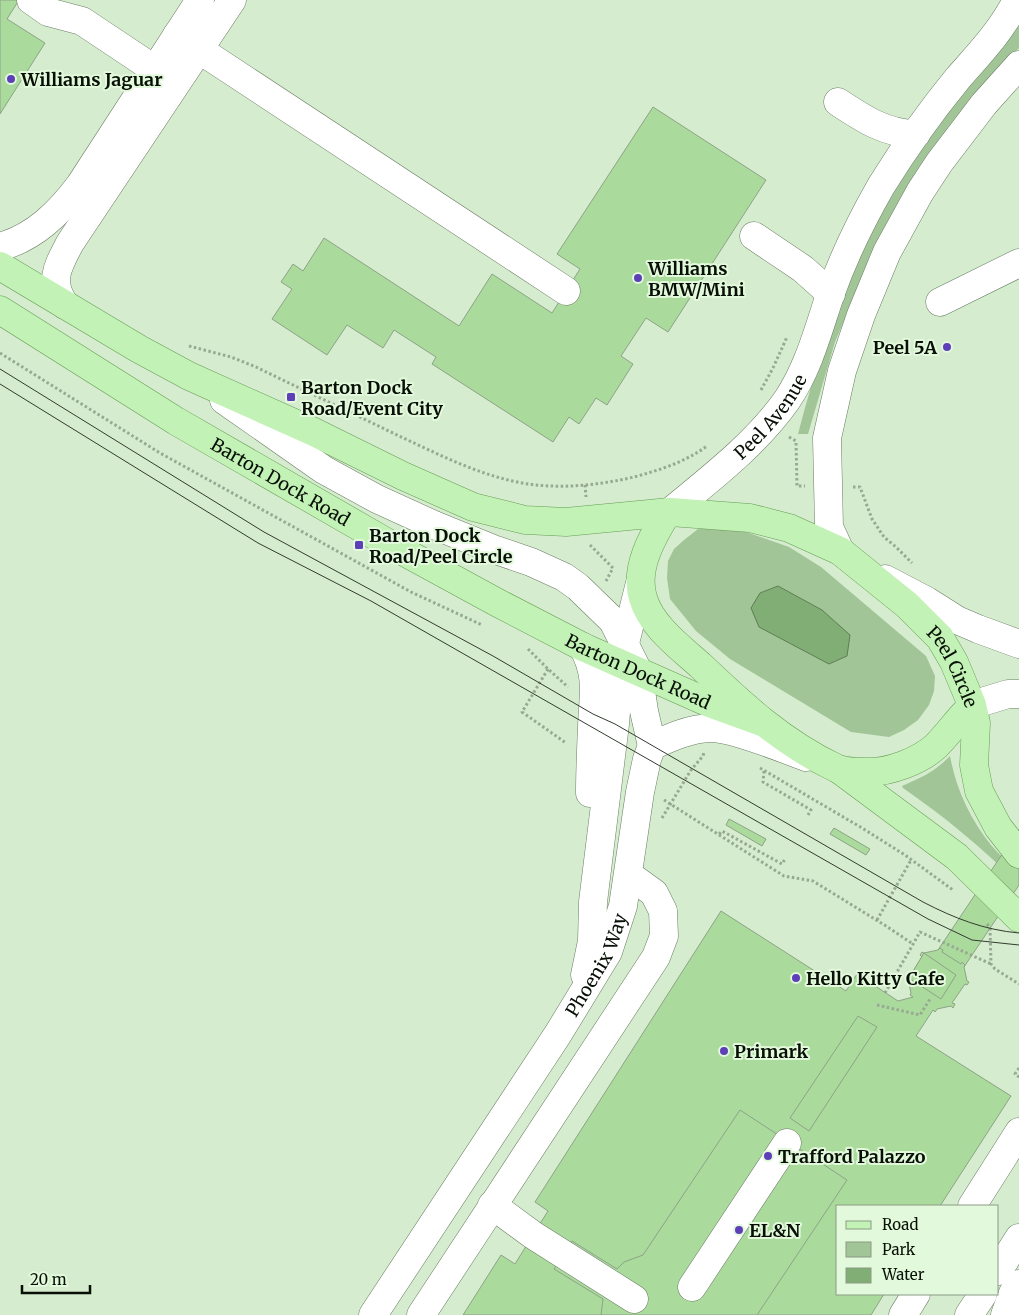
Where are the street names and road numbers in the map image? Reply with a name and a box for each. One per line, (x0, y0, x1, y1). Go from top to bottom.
street label: Peel Avenue (729, 370, 811, 464)
street label: Barton Dock Road (207, 432, 355, 531)
street label: Peel Circle (922, 620, 983, 711)
street label: Barton Dock Road (562, 628, 715, 714)
street label: Phoenix Way (560, 910, 632, 1020)

